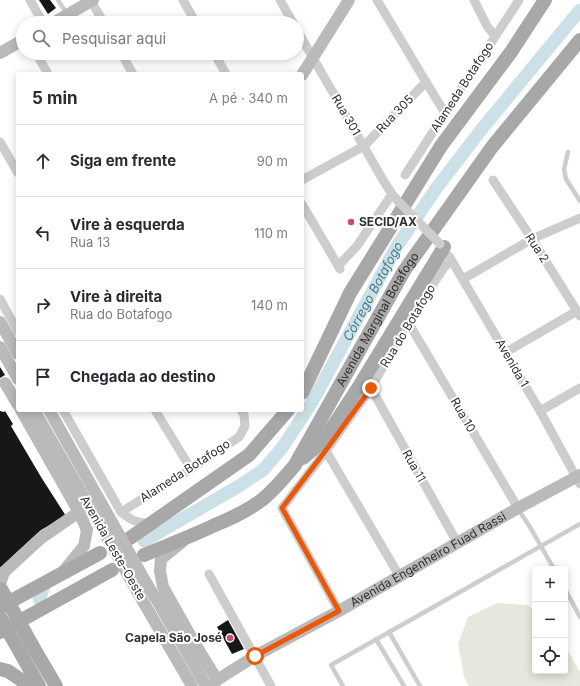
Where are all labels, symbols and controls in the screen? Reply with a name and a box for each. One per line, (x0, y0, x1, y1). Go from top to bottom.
search box (16, 16, 304, 60)
icon: search (30, 27, 52, 49)
text: Pesquisar aqui (62, 29, 166, 48)
street label: Alameda Botafogo (427, 39, 496, 135)
text: 5 min (32, 88, 78, 108)
text: A pé · 340 m (209, 90, 288, 106)
street label: Rua 305 (373, 91, 416, 136)
street label: Rua 301 (329, 92, 364, 138)
icon: ahead (32, 150, 54, 172)
text: Siga em frente (70, 151, 176, 170)
text: 90 m (257, 153, 288, 169)
place label: SECID/AX (359, 214, 417, 229)
text: Vire à esquerda (70, 215, 185, 234)
marker: SECID/AX (346, 217, 356, 227)
icon: left (32, 222, 54, 244)
text: 110 m (254, 225, 288, 241)
street label: Rua 2 (522, 230, 552, 265)
text: Rua 13 (70, 234, 110, 250)
water label: Córrego Botafogo (339, 238, 406, 343)
street label: Avenida Marginal Botafogo (333, 249, 422, 389)
street label: Rua do Botafogo (377, 281, 438, 370)
text: Vire à direita (70, 287, 162, 306)
icon: right (32, 294, 54, 316)
text: 140 m (251, 297, 288, 313)
text: Rua do Botafogo (70, 306, 172, 322)
street label: Avenida 1 (493, 336, 532, 390)
icon: arrive (32, 366, 54, 388)
text: Chegada ao destino (70, 367, 216, 386)
route end (362, 379, 380, 397)
street label: Rua 10 (448, 395, 479, 435)
street label: Alameda Botafogo (137, 436, 233, 505)
street label: Rua 11 (399, 447, 429, 485)
street label: Avenida Leste-Oeste (77, 493, 149, 603)
street label: Avenida Engenheiro Fuad Rassi (347, 508, 509, 610)
map controls (532, 566, 568, 674)
button: + (532, 566, 568, 602)
button: − (532, 602, 568, 638)
place label: Capela São José (125, 630, 222, 645)
marker: Capela São José (225, 633, 235, 643)
button: locate (532, 638, 568, 674)
route start (246, 647, 264, 665)

